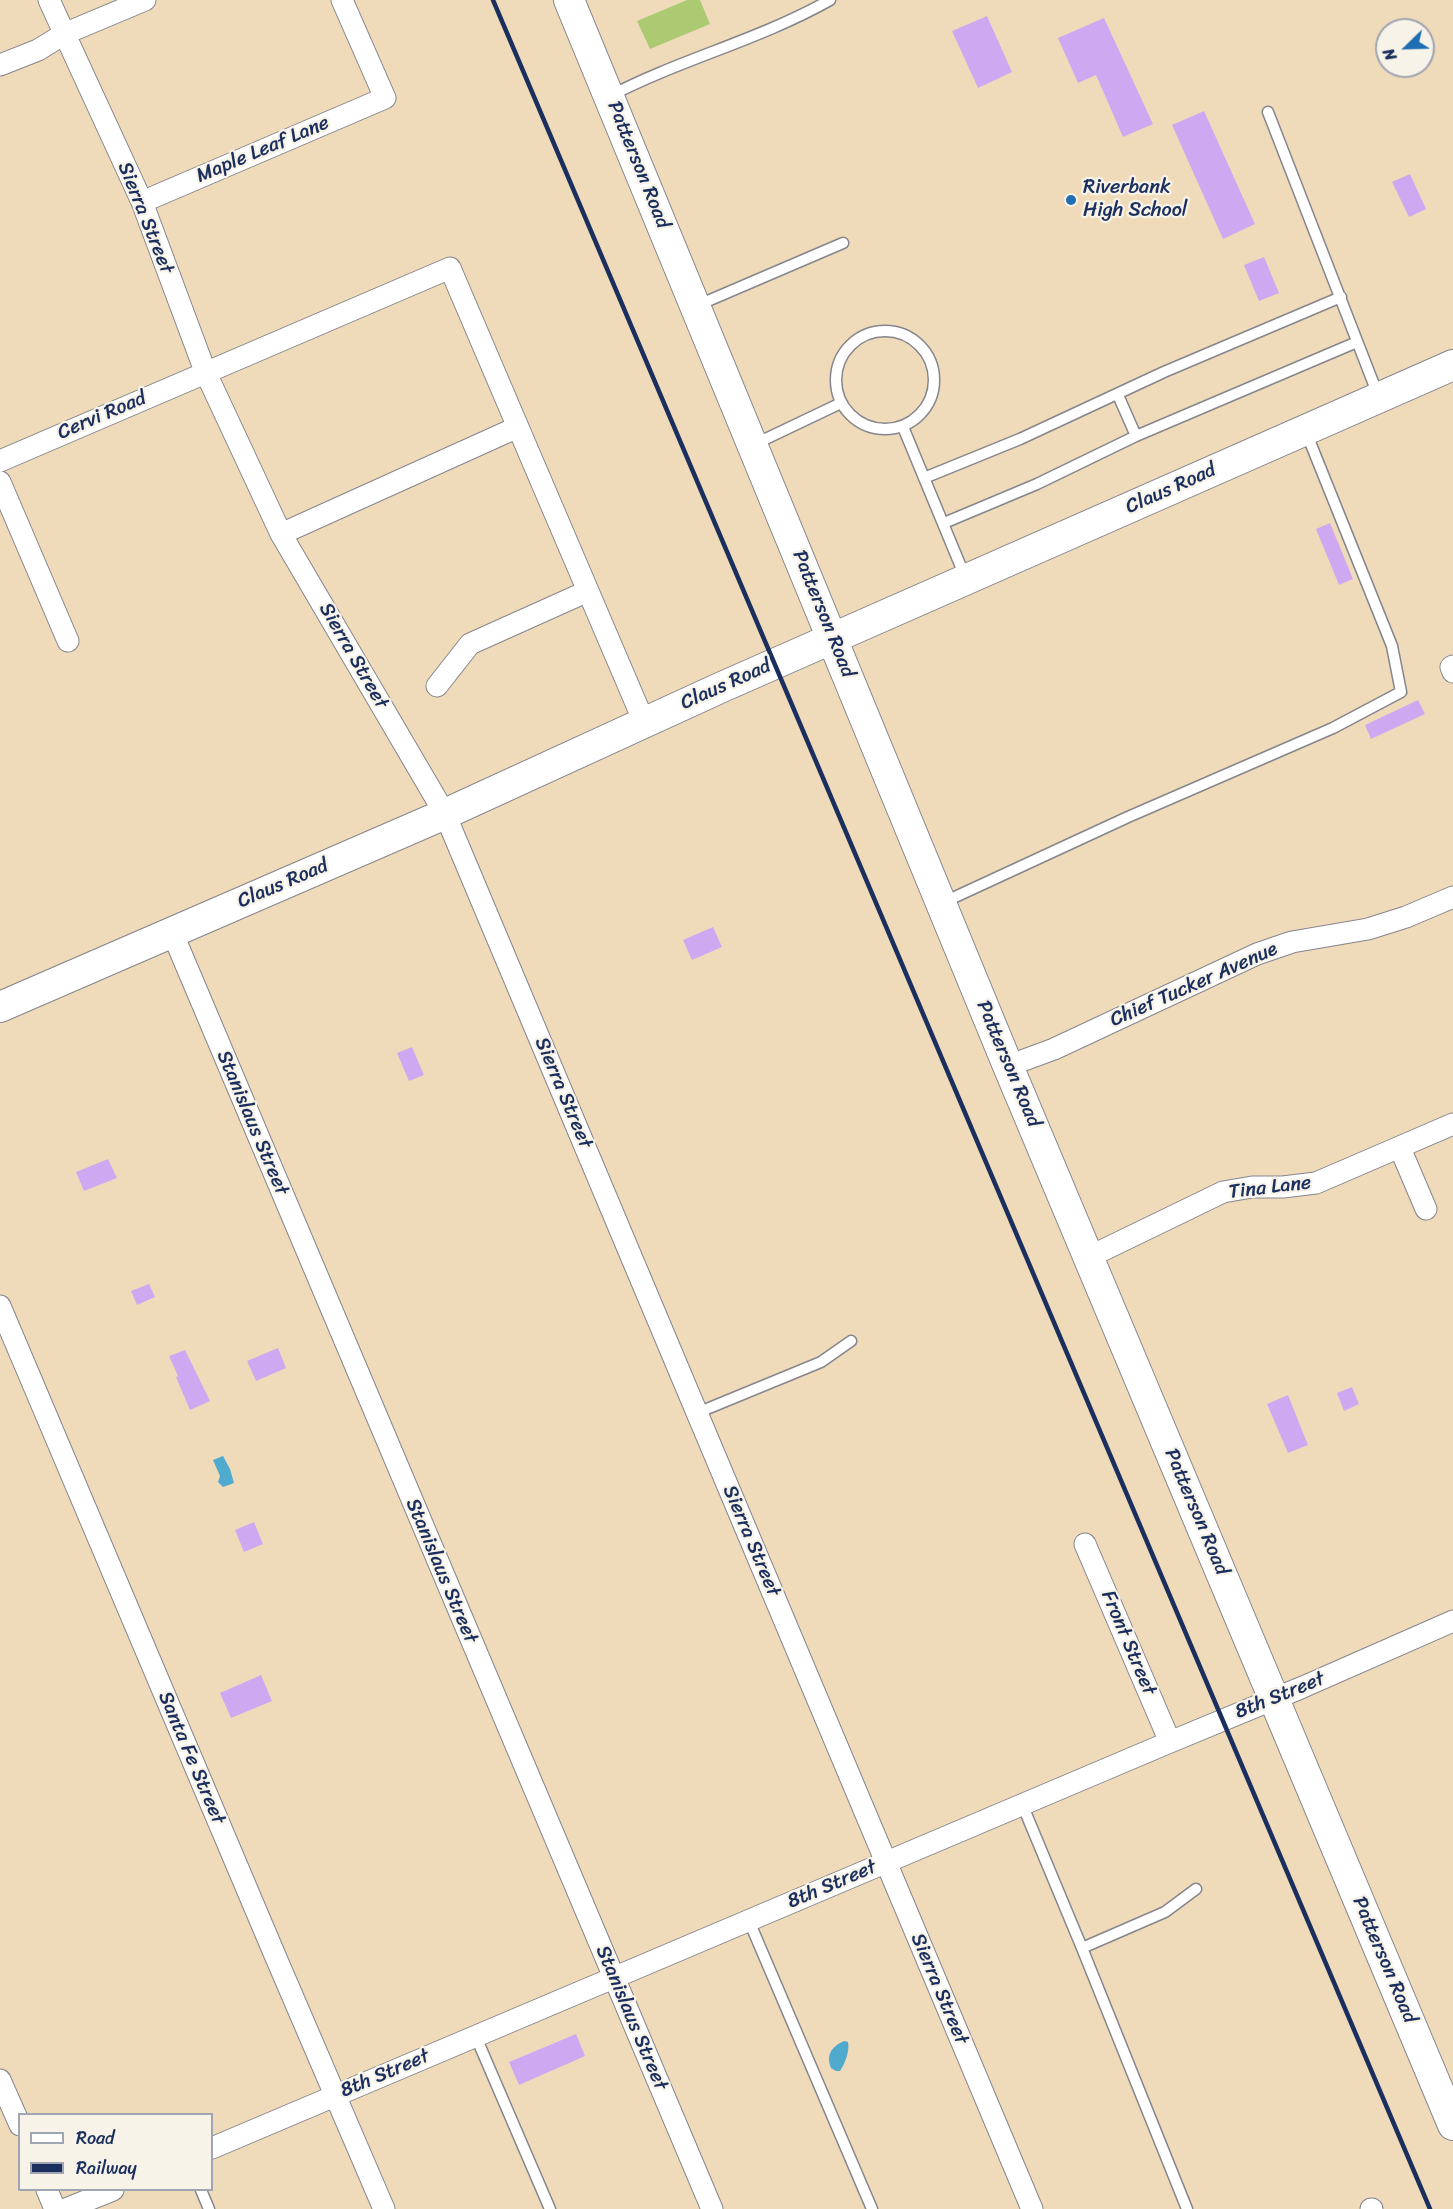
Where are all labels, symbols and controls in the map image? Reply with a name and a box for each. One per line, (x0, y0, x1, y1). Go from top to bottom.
north arrow (1375, 18, 1435, 78)
text: N (1374, 44, 1405, 65)
street label: Patterson Road (602, 98, 674, 232)
street label: Maple Leaf Lane (193, 111, 333, 189)
street label: Sierra Street (112, 159, 178, 277)
place label: Riverbank High School (1083, 176, 1187, 223)
marker: Riverbank High School (1064, 193, 1078, 207)
street label: Cervi Road (54, 387, 150, 445)
street label: Claus Road (1122, 458, 1220, 520)
street label: Patterson Road (787, 547, 859, 681)
street label: Sierra Street (313, 599, 393, 713)
street label: Claus Road (677, 654, 775, 716)
street label: Claus Road (234, 854, 332, 914)
street label: Chief Tucker Avenue (1107, 937, 1281, 1033)
street label: Patterson Road (971, 997, 1045, 1131)
street label: Sierra Street (529, 1034, 597, 1152)
street label: Stanislaus Street (211, 1047, 293, 1199)
street label: Tina Lane (1227, 1171, 1313, 1205)
street label: Patterson Road (1159, 1445, 1233, 1579)
street label: Sierra Street (717, 1482, 785, 1600)
street label: Stanislaus Street (400, 1495, 482, 1647)
street label: Front Street (1095, 1587, 1161, 1699)
street label: 8th Street (1232, 1667, 1328, 1725)
street label: Santa Fe Street (152, 1688, 230, 1828)
street label: 8th Street (784, 1855, 880, 1915)
street label: Patterson Road (1347, 1893, 1421, 2027)
street label: Sierra Street (905, 1930, 973, 2048)
street label: Stanislaus Street (590, 1942, 672, 2094)
street label: 8th Street (337, 2044, 433, 2104)
legend (18, 2113, 213, 2191)
text: Road (76, 2122, 115, 2154)
text: Railway (76, 2152, 137, 2184)

